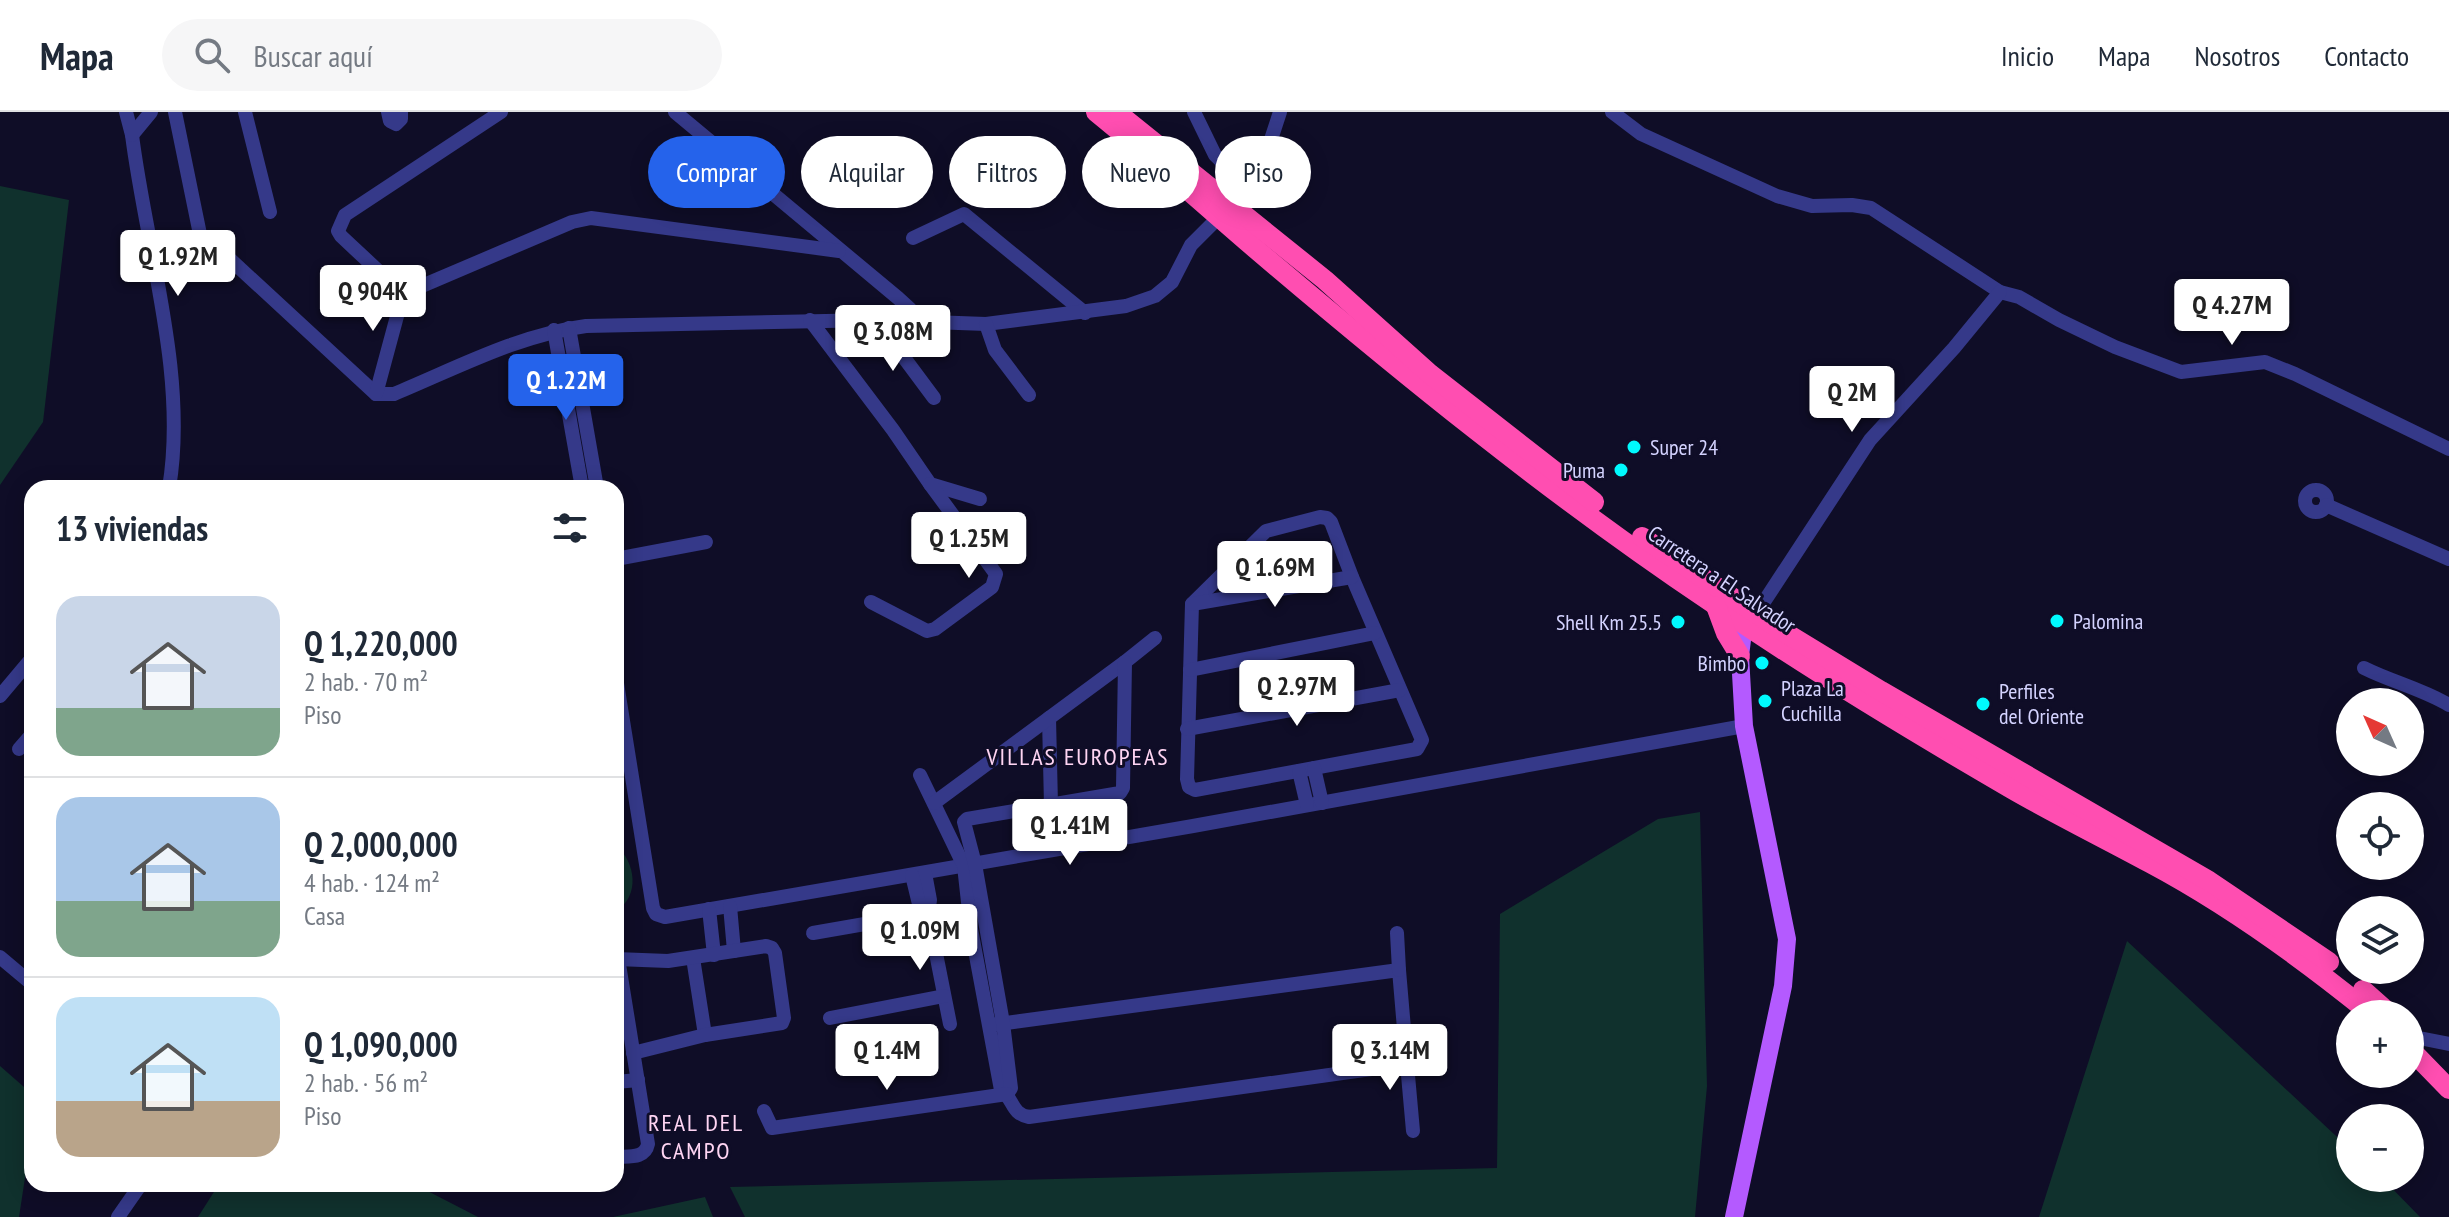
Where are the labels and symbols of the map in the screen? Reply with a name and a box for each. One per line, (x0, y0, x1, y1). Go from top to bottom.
pin: Q 1.92M (104, 230, 252, 298)
pin: Q 904K (308, 265, 438, 333)
pin: Q 4.27M (2158, 279, 2306, 347)
pin: Q 3.08M (819, 305, 967, 373)
pin: Q 1.22M (492, 354, 640, 422)
pin: Q 2M (1805, 366, 1899, 434)
place label: Super 24 (1650, 433, 1718, 461)
marker: Super 24 (1625, 438, 1643, 456)
place label: Puma (1563, 456, 1605, 484)
marker: Puma (1612, 461, 1630, 479)
pin: Q 1.25M (895, 512, 1043, 580)
street label: Carretera a El Salvador (1643, 519, 1801, 639)
pin: Q 1.69M (1201, 541, 1349, 609)
place label: Palomina (2073, 607, 2143, 635)
place label: Shell Km 25.5 (1556, 608, 1662, 636)
marker: Palomina (2048, 612, 2066, 630)
marker: Shell Km 25.5 (1669, 613, 1687, 631)
place label: Bimbo (1697, 649, 1746, 677)
marker: Bimbo (1753, 654, 1771, 672)
pin: Q 2.97M (1223, 660, 1371, 728)
place label: Plaza La Cuchilla (1781, 674, 1844, 727)
place label: Perfiles del Oriente (1999, 677, 2084, 730)
north arrow (2336, 688, 2424, 776)
marker: Plaza La Cuchilla (1756, 692, 1774, 710)
marker: Perfiles del Oriente (1974, 695, 1992, 713)
district label: VILLAS EUROPEAS (985, 741, 1170, 772)
pin: Q 1.41M (996, 799, 1144, 867)
pin: Q 1.09M (846, 904, 994, 972)
pin: Q 1.4M (822, 1024, 952, 1092)
pin: Q 3.14M (1316, 1024, 1464, 1092)
district label: REAL DEL CAMPO (648, 1107, 744, 1166)

